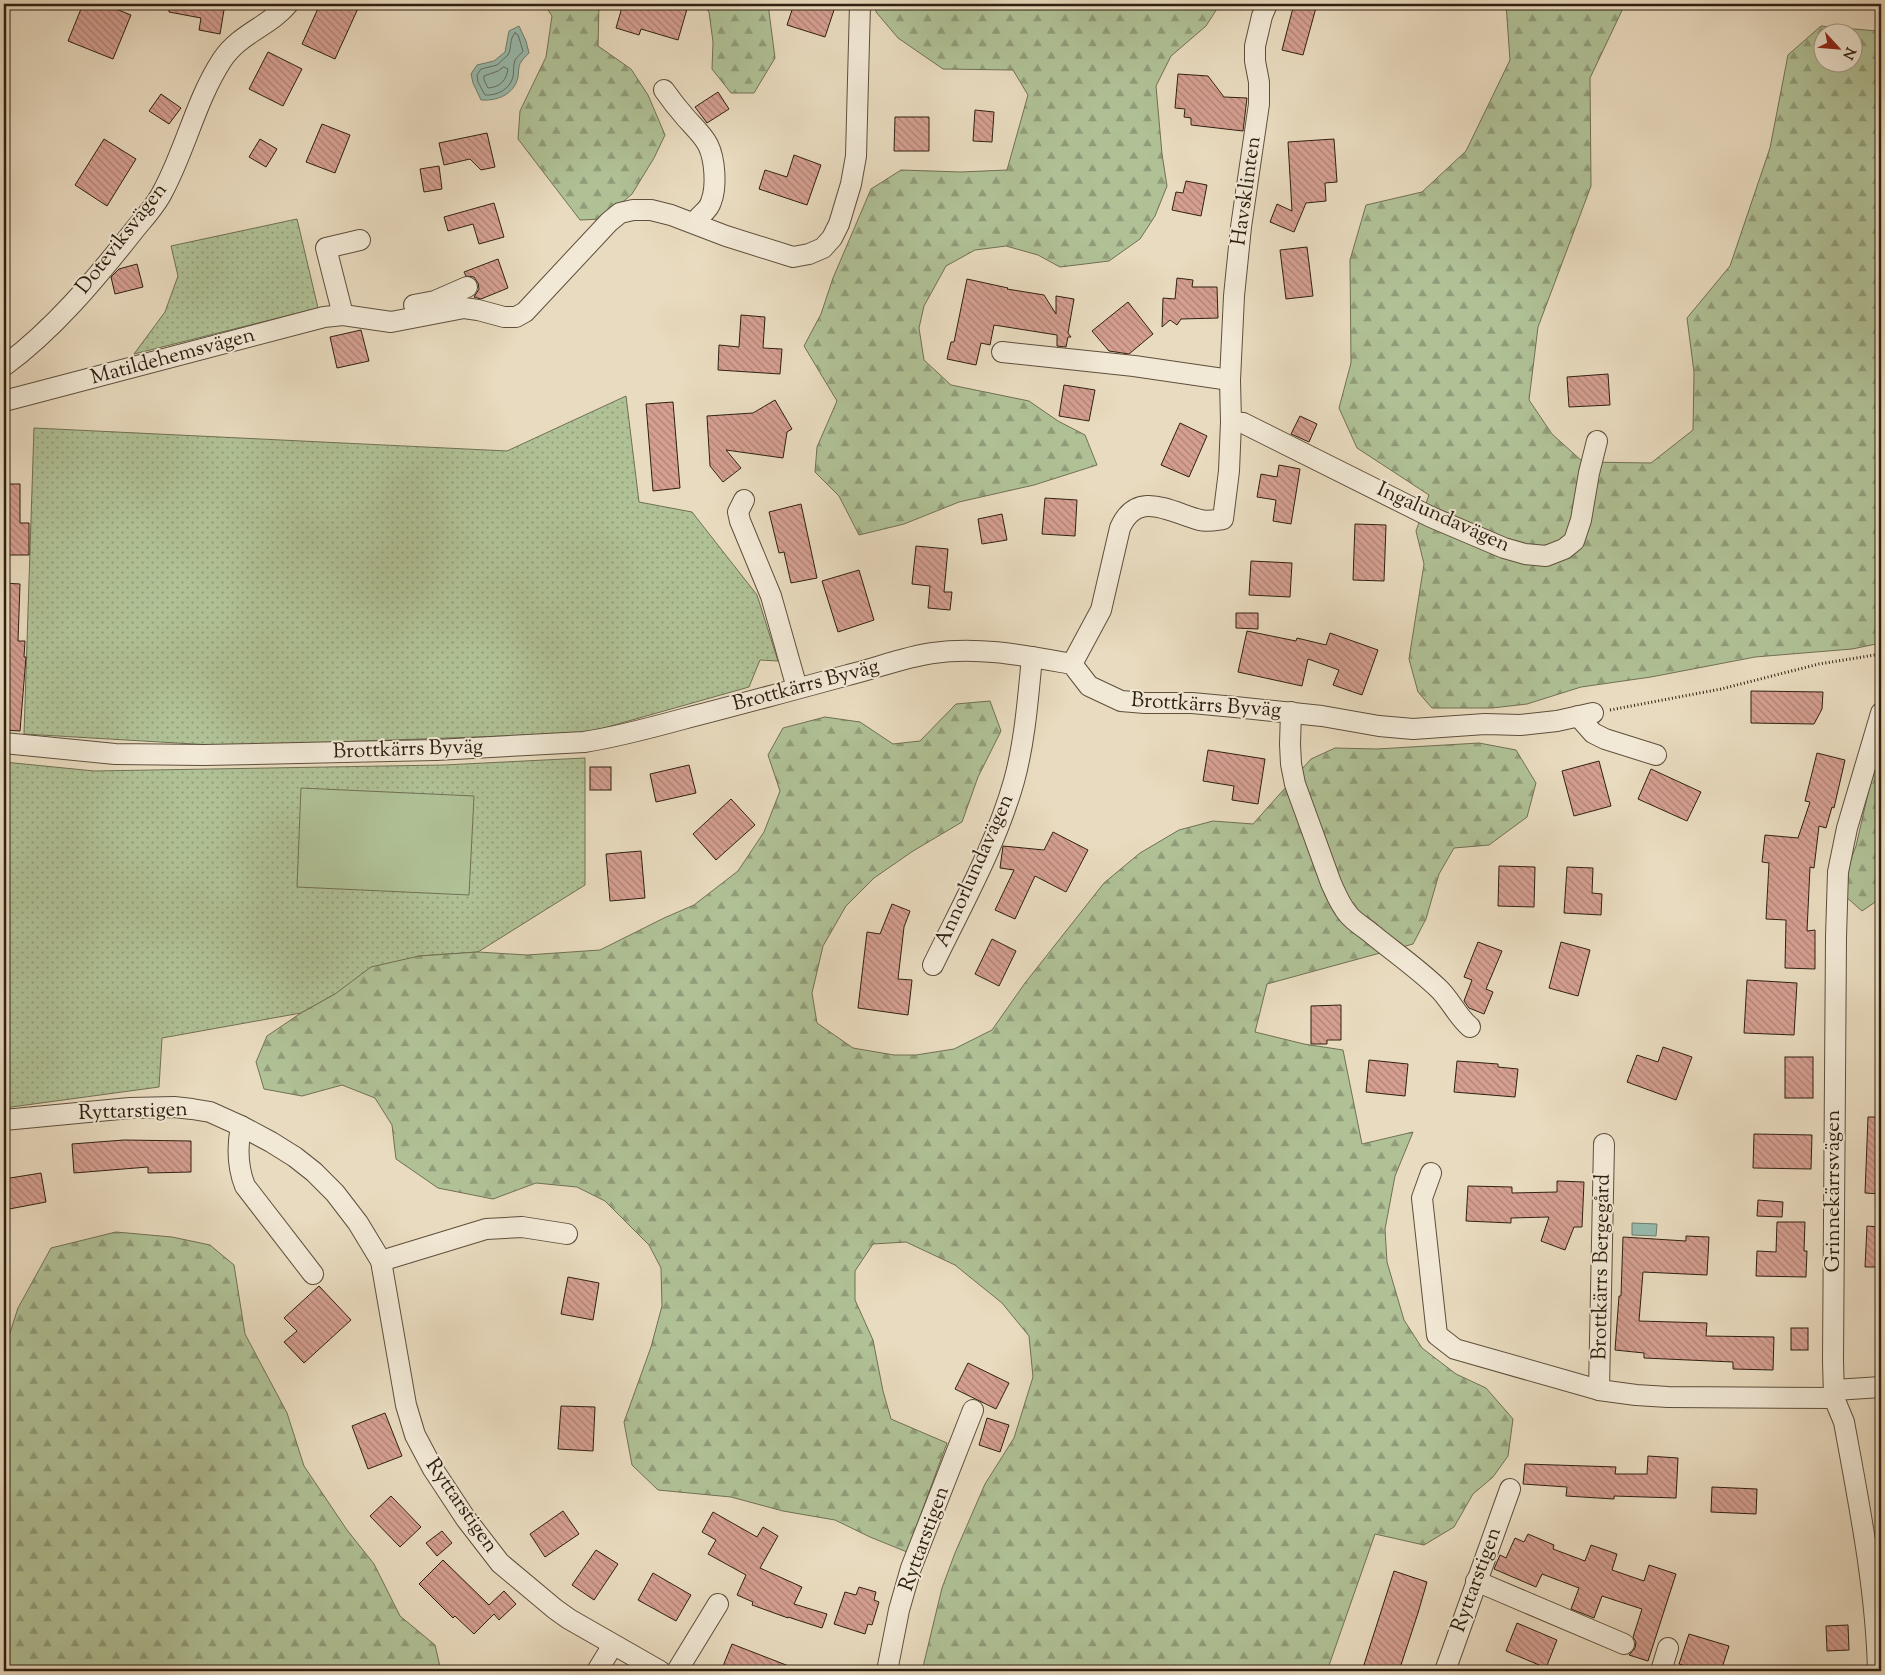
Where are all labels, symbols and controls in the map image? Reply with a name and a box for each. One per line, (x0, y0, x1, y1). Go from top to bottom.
north arrow (1812, 22, 1862, 72)
text: N (1836, 43, 1859, 62)
street label: Havsklinten (1224, 134, 1270, 248)
street label: Doteviksvägen (69, 177, 175, 301)
street label: Matildehemsvägen (87, 321, 259, 393)
street label: Ingalundavägen (1372, 475, 1514, 561)
street label: Brottkärrs Byväg (729, 652, 883, 720)
street label: Brottkärrs Byväg (1130, 686, 1282, 726)
street label: Brottkärrs Byväg (332, 732, 484, 768)
street label: Annorlundavägen (928, 790, 1022, 952)
street label: Ryttarstigen (78, 1095, 188, 1129)
street label: Grinnekärrsvägen (1819, 1110, 1849, 1272)
street label: Brottkärrs Bergegård (1585, 1173, 1619, 1360)
street label: Ryttarstigen (417, 1452, 505, 1560)
street label: Ryttarstigen (892, 1482, 958, 1596)
street label: Ryttarstigen (1444, 1523, 1510, 1637)

